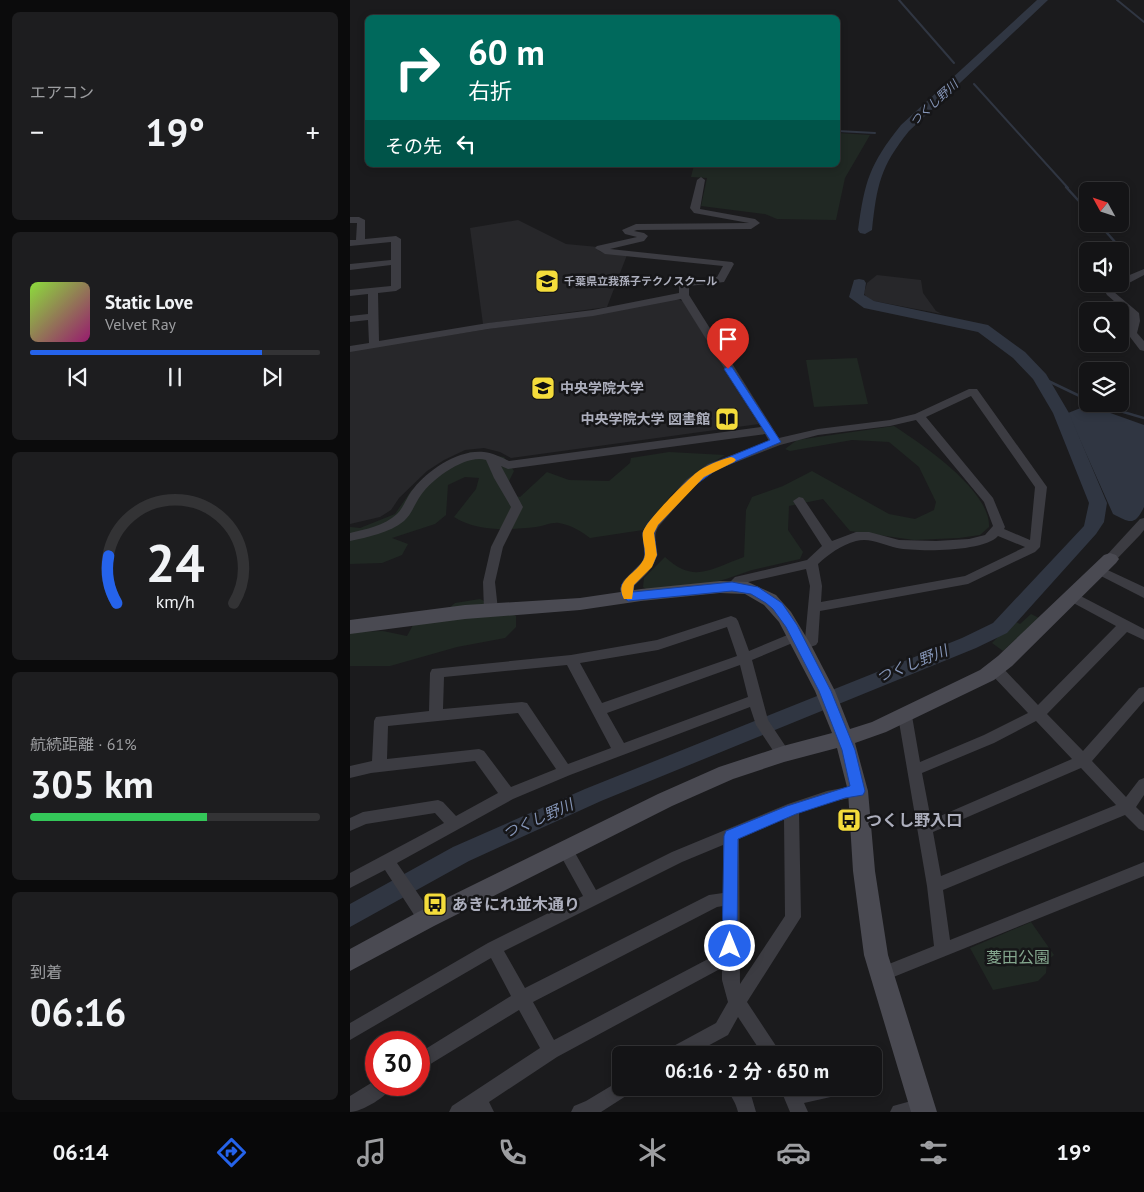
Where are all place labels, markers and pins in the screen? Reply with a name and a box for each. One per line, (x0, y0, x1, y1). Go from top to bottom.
school or university icon: 千葉県立我孫子テクノスクール (534, 268, 560, 294)
place label: 千葉県立我孫子テクノスクール (564, 274, 717, 288)
pin (707, 318, 749, 369)
school or university icon: 中央学院大学 (530, 375, 556, 401)
place label: 中央学院大学 (560, 379, 644, 397)
library icon: 中央学院大学 図書館 (714, 406, 740, 432)
place label: 中央学院大学 図書館 (580, 410, 710, 428)
bus stop icon: つくし野入口 (836, 807, 862, 833)
place label: つくし野入口 (866, 810, 962, 830)
bus stop icon: あきにれ並木通り (422, 891, 448, 917)
place label: あきにれ並木通り (452, 894, 580, 914)

